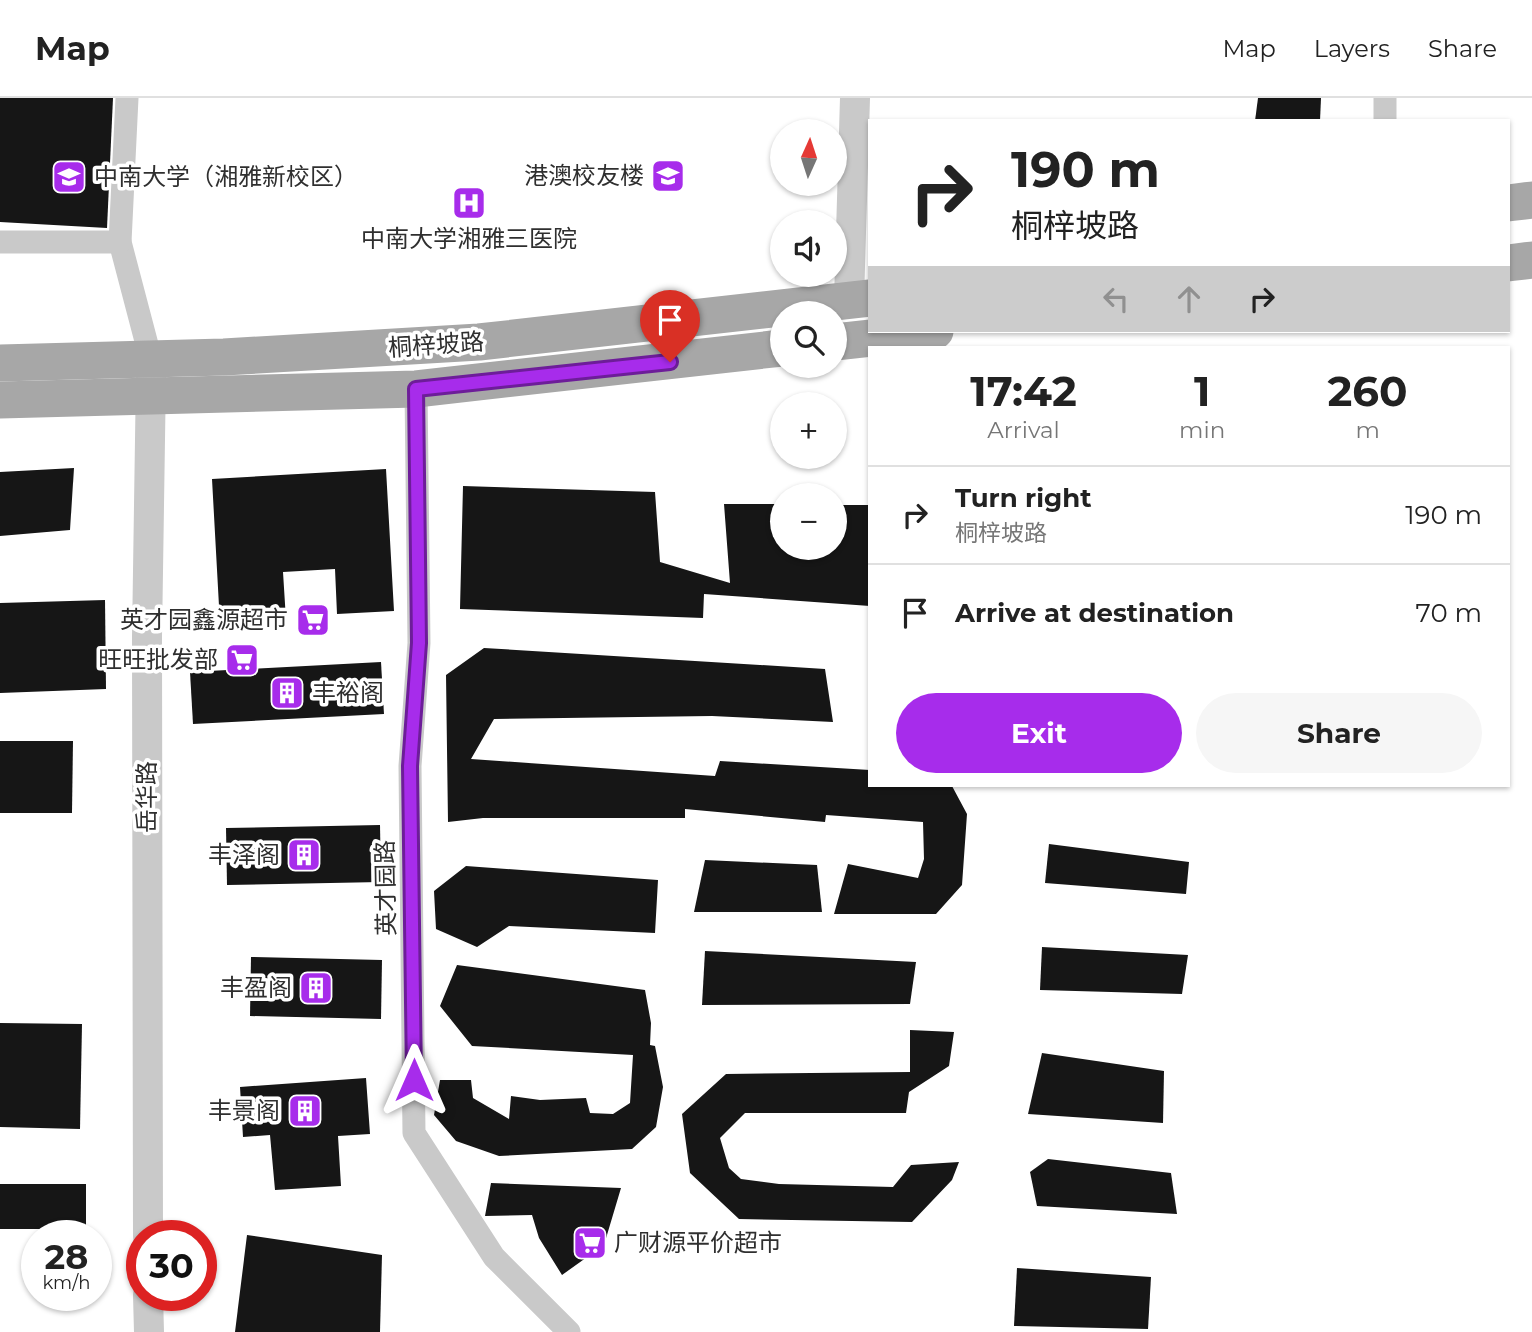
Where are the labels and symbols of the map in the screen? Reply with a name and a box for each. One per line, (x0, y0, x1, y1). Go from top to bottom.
north arrow (770, 119, 847, 196)
school or university icon: 港澳校友楼 (649, 157, 687, 195)
school or university icon: 中南大学（湘雅新校区） (50, 158, 88, 196)
place label: 港澳校友楼 (524, 161, 644, 190)
place label: 中南大学（湘雅新校区） (94, 162, 358, 191)
hospital icon: 中南大学湘雅三医院 (450, 184, 488, 222)
place label: 中南大学湘雅三医院 (361, 224, 577, 253)
pin (640, 290, 700, 362)
street label: 桐梓坡路 (387, 327, 485, 362)
supermarket icon: 英才园鑫源超市 (294, 601, 332, 639)
place label: 英才园鑫源超市 (120, 605, 288, 634)
supermarket icon: 旺旺批发部 (223, 641, 261, 679)
place label: 旺旺批发部 (98, 645, 218, 674)
building icon: 丰裕阁 (268, 674, 306, 712)
place label: 丰裕阁 (312, 678, 384, 707)
street label: 岳华路 (132, 761, 161, 833)
building icon: 丰泽阁 (285, 836, 323, 874)
place label: 丰泽阁 (208, 840, 280, 869)
street label: 英才园路 (370, 840, 401, 936)
building icon: 丰盈阁 (297, 969, 335, 1007)
place label: 丰盈阁 (220, 973, 292, 1002)
position arrow (377, 1043, 451, 1117)
building icon: 丰景阁 (286, 1092, 324, 1130)
place label: 丰景阁 (208, 1096, 280, 1125)
speed limit sign: 30 (126, 1220, 217, 1311)
supermarket icon: 广财源平价超市 (571, 1224, 609, 1262)
place label: 广财源平价超市 (614, 1228, 782, 1257)

